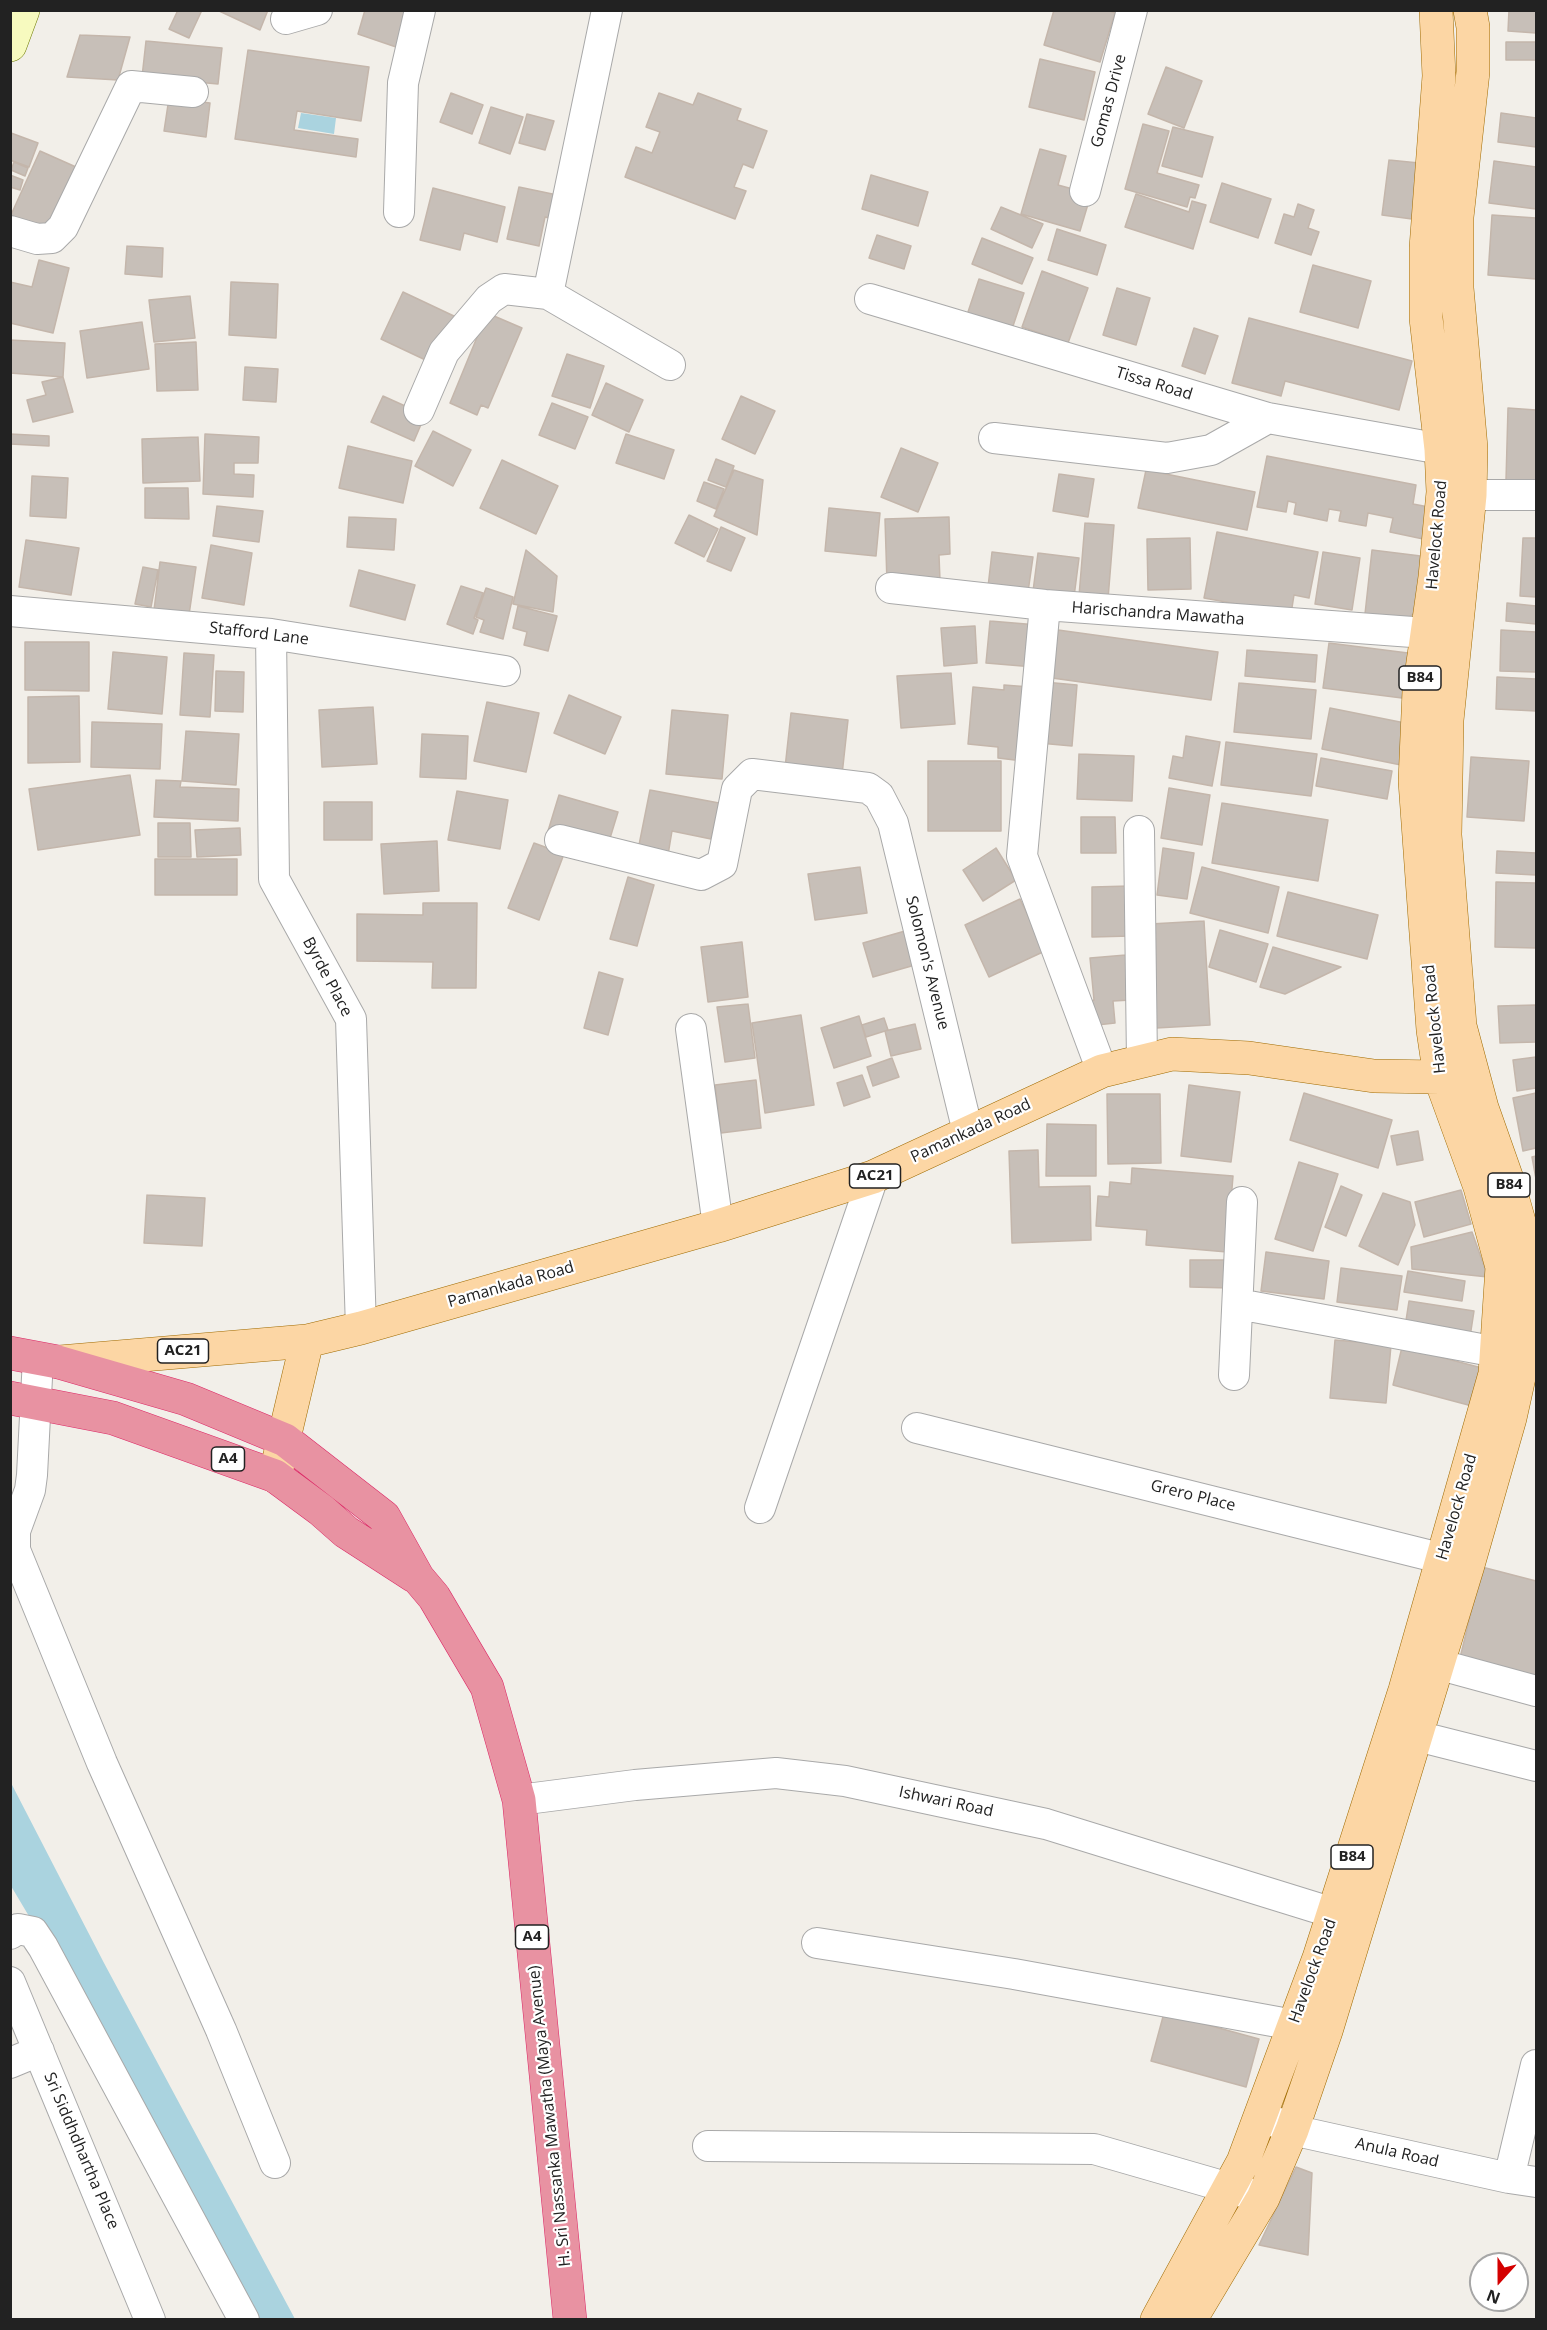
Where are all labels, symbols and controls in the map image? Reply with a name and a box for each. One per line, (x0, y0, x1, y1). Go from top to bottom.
street label: Gomas Drive (1087, 52, 1131, 150)
street label: Tissa Road (1113, 363, 1195, 405)
street label: Havelock Road (1423, 480, 1451, 590)
street label: Harischandra Mawatha (1071, 598, 1245, 630)
street label: Stafford Lane (208, 618, 310, 650)
road number: B84 (1399, 666, 1441, 690)
street label: Solomon's Avenue (901, 894, 953, 1032)
street label: Byrde Place (298, 934, 356, 1020)
street label: Havelock Road (1420, 963, 1450, 1075)
street label: Pamankada Road (908, 1095, 1034, 1167)
road number: AC21 (850, 1164, 900, 1188)
road number: B84 (1488, 1173, 1530, 1197)
street label: Pamankada Road (446, 1258, 576, 1312)
road number: AC21 (158, 1339, 208, 1363)
road number: A4 (212, 1447, 244, 1471)
street label: Havelock Road (1433, 1452, 1481, 1562)
street label: Grero Place (1149, 1476, 1237, 1516)
street label: Ishwari Road (897, 1783, 995, 1821)
road number: B84 (1331, 1845, 1373, 1869)
street label: Havelock Road (1285, 1916, 1341, 2026)
road number: A4 (516, 1925, 548, 1949)
street label: H. Sri Nassanka Mawatha (Maya Avenue) (525, 1965, 575, 2267)
street label: Sri Siddhdhartha Place (39, 2070, 123, 2232)
street label: Anula Road (1353, 2134, 1441, 2172)
north arrow (1469, 2252, 1529, 2312)
text: N (1483, 2284, 1503, 2310)

